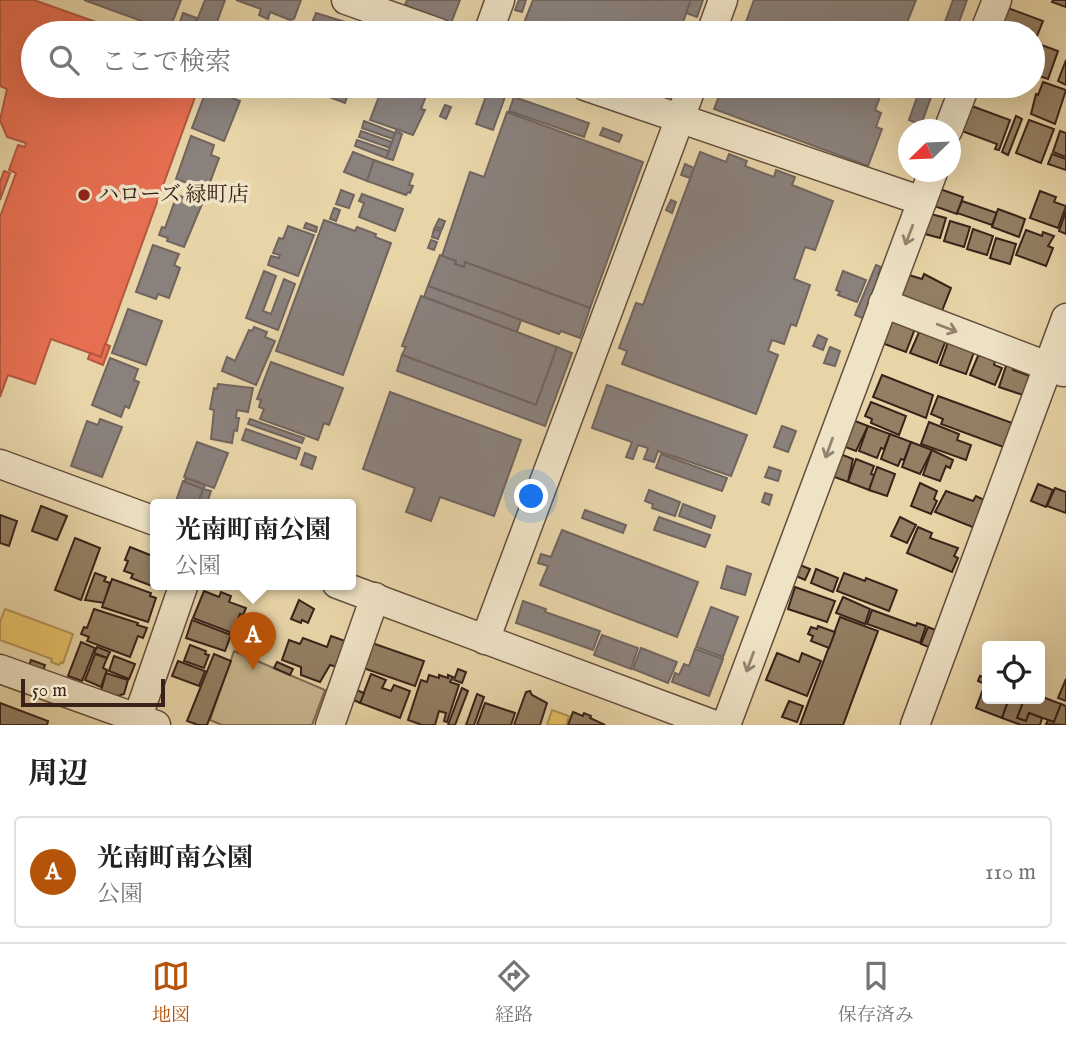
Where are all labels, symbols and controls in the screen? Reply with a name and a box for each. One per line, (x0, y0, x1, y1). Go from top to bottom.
search box (21, 21, 1045, 98)
icon: search (45, 41, 83, 79)
text: ここで検索 (101, 46, 231, 79)
north arrow (898, 119, 961, 182)
place label: ハローズ 緑町店 (98, 182, 249, 209)
marker: ハローズ 緑町店 (76, 187, 92, 203)
one-way arrow (901, 224, 914, 246)
one-way arrow (935, 322, 957, 335)
one-way arrow (822, 437, 834, 459)
your location (514, 479, 548, 513)
popup (150, 499, 356, 590)
text: 光南町南公園 (175, 514, 331, 547)
text: 公園 (175, 552, 221, 581)
pin: A (230, 612, 276, 670)
map controls (982, 641, 1045, 704)
button: locate (982, 641, 1045, 704)
one-way arrow (742, 650, 755, 672)
scale bar (21, 676, 164, 708)
text: 50 m (32, 679, 67, 703)
text: 周辺 (28, 756, 88, 794)
text: 光南町南公園 (97, 842, 253, 875)
text: A (45, 858, 61, 887)
text: 110 m (985, 858, 1036, 887)
text: 公園 (97, 880, 143, 909)
tab: 地図 (152, 957, 190, 1028)
tab: 経路 (495, 957, 533, 1028)
tab: 保存済み (838, 957, 914, 1028)

